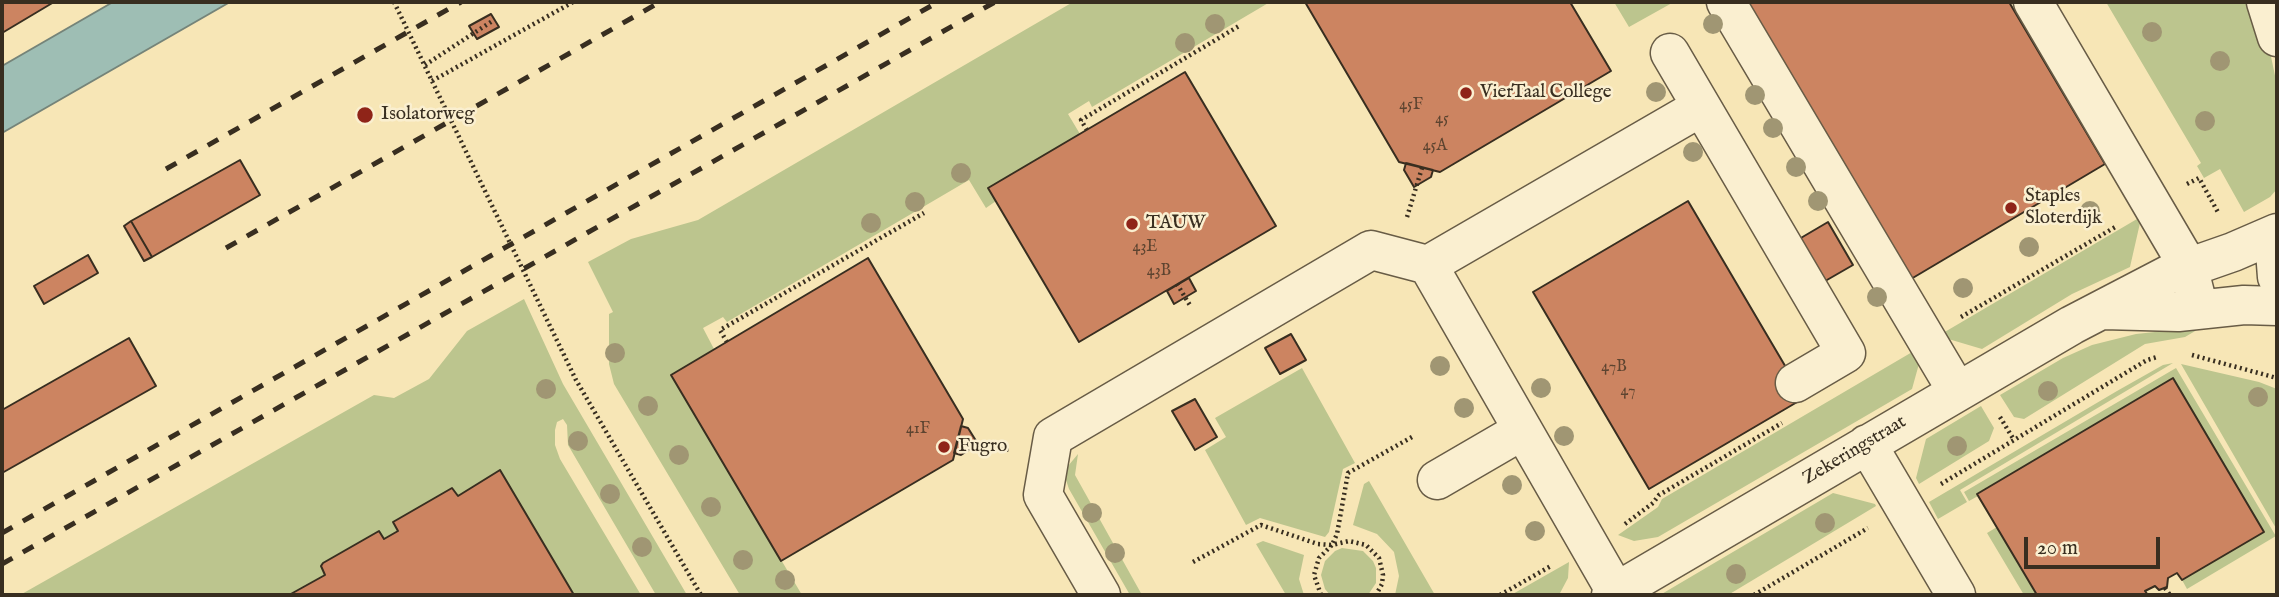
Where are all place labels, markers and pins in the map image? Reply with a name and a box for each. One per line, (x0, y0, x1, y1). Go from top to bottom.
place label: VierTaal College (1480, 82, 1611, 104)
marker: VierTaal College (1458, 85, 1474, 101)
place label: Isolatorweg (381, 104, 475, 126)
marker: Isolatorweg (355, 105, 375, 125)
place label: Staples Sloterdijk (2025, 186, 2102, 230)
marker: Staples Sloterdijk (2003, 200, 2019, 216)
place label: TAUW (1146, 213, 1206, 235)
marker: TAUW (1124, 216, 1140, 232)
place label: Fugro (958, 436, 1007, 458)
marker: Fugro (936, 439, 952, 455)

